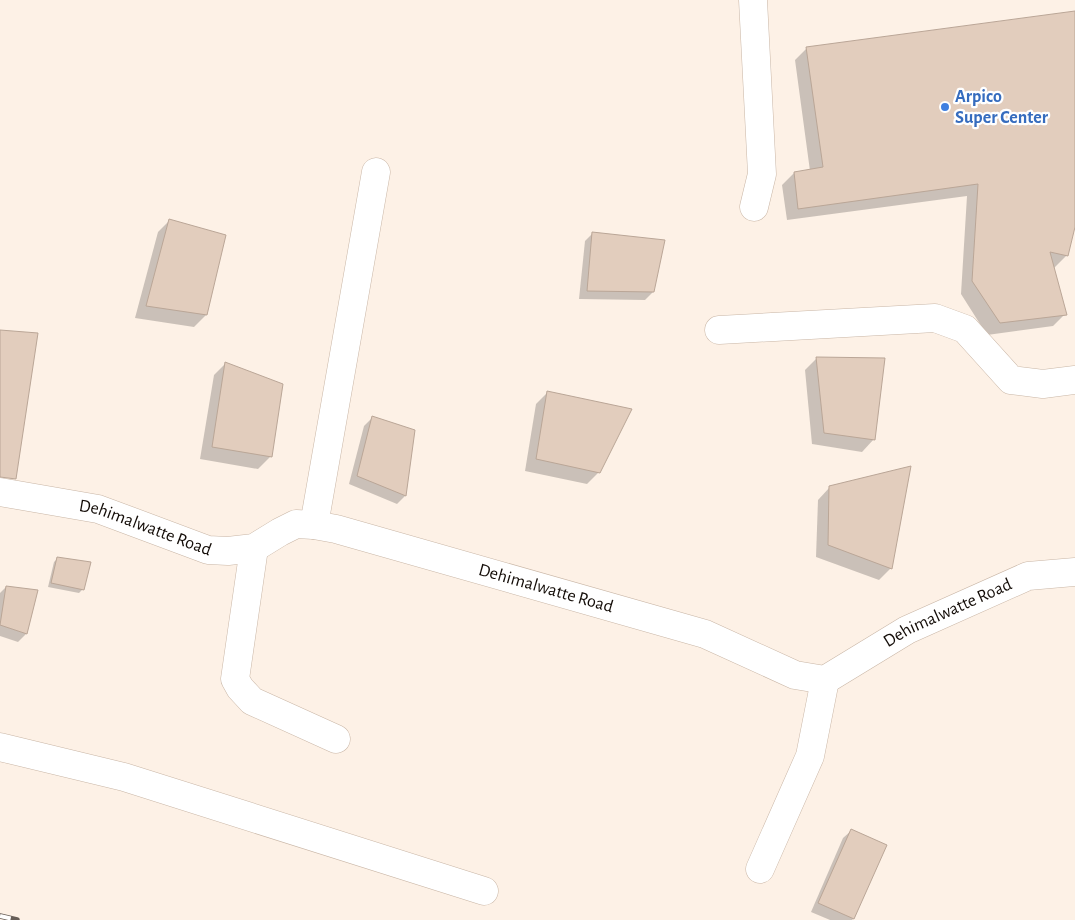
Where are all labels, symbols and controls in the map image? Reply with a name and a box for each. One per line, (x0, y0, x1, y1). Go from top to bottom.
place label: Arpico Super Center (955, 88, 1049, 127)
marker: Arpico Super Center (939, 101, 951, 113)
street label: Dehimalwatte Road (78, 497, 214, 559)
street label: Dehimalwatte Road (476, 561, 615, 616)
street label: Dehimalwatte Road (880, 575, 1015, 651)

